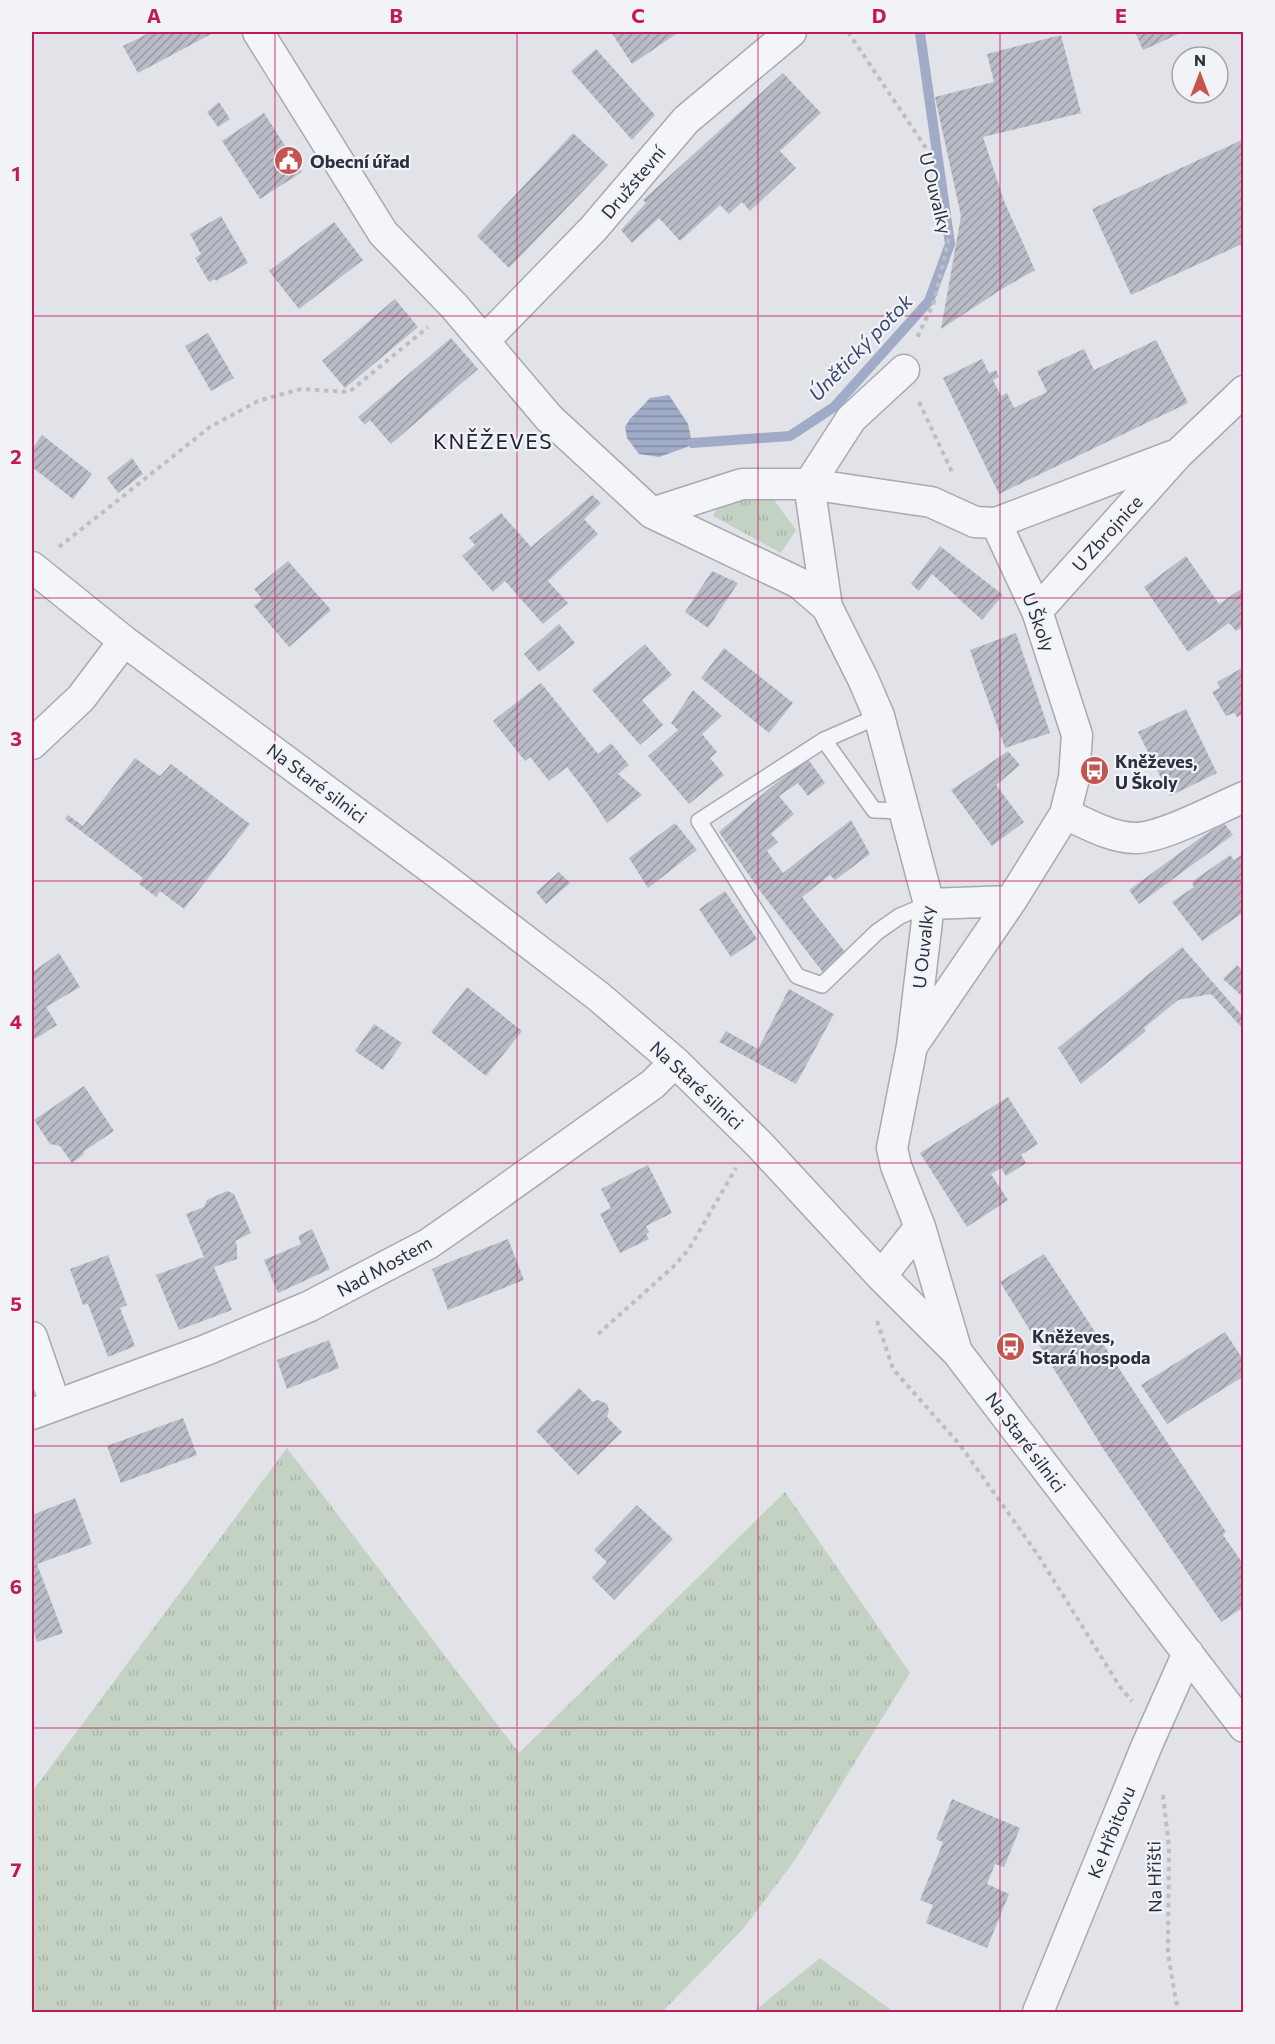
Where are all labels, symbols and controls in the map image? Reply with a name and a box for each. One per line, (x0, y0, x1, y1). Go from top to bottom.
text: A (147, 3, 161, 27)
text: B (389, 3, 403, 27)
text: C (631, 3, 645, 27)
text: D (872, 3, 886, 27)
text: E (1115, 3, 1127, 27)
north arrow (1170, 45, 1230, 105)
text: N (1194, 50, 1206, 69)
street label: Družstevní (596, 140, 671, 223)
public building icon: Obecní úřad (273, 145, 305, 177)
place label: Obecní úřad (310, 150, 410, 172)
street label: U Ouvalky (915, 150, 957, 236)
text: 1 (11, 161, 21, 185)
water label: Únětický potok (803, 288, 918, 405)
district label: KNĚŽEVES (433, 428, 553, 453)
text: 2 (10, 444, 22, 468)
street label: U Zbrojnice (1067, 490, 1147, 576)
street label: U Školy (1018, 590, 1060, 654)
text: 3 (10, 726, 22, 750)
street label: Na Staré silnici (263, 738, 371, 828)
place label: Kněževes, U Školy (1115, 750, 1198, 793)
bus stop icon: Kněževes, U Školy (1078, 755, 1110, 787)
street label: U Ouvalky (908, 904, 938, 990)
text: 4 (10, 1009, 22, 1033)
street label: Na Staré silnici (646, 1036, 748, 1134)
street label: Nad Mostem (333, 1231, 435, 1301)
text: 5 (10, 1291, 22, 1315)
place label: Kněževes, Stará hospoda (1032, 1325, 1151, 1368)
bus stop icon: Kněževes, Stará hospoda (995, 1330, 1027, 1362)
street label: Na Staré silnici (981, 1388, 1071, 1496)
text: 6 (10, 1574, 22, 1598)
street label: Ke Hřbitovu (1083, 1783, 1139, 1881)
street label: Na Hřišti (1142, 1841, 1166, 1913)
text: 7 (11, 1857, 22, 1881)

